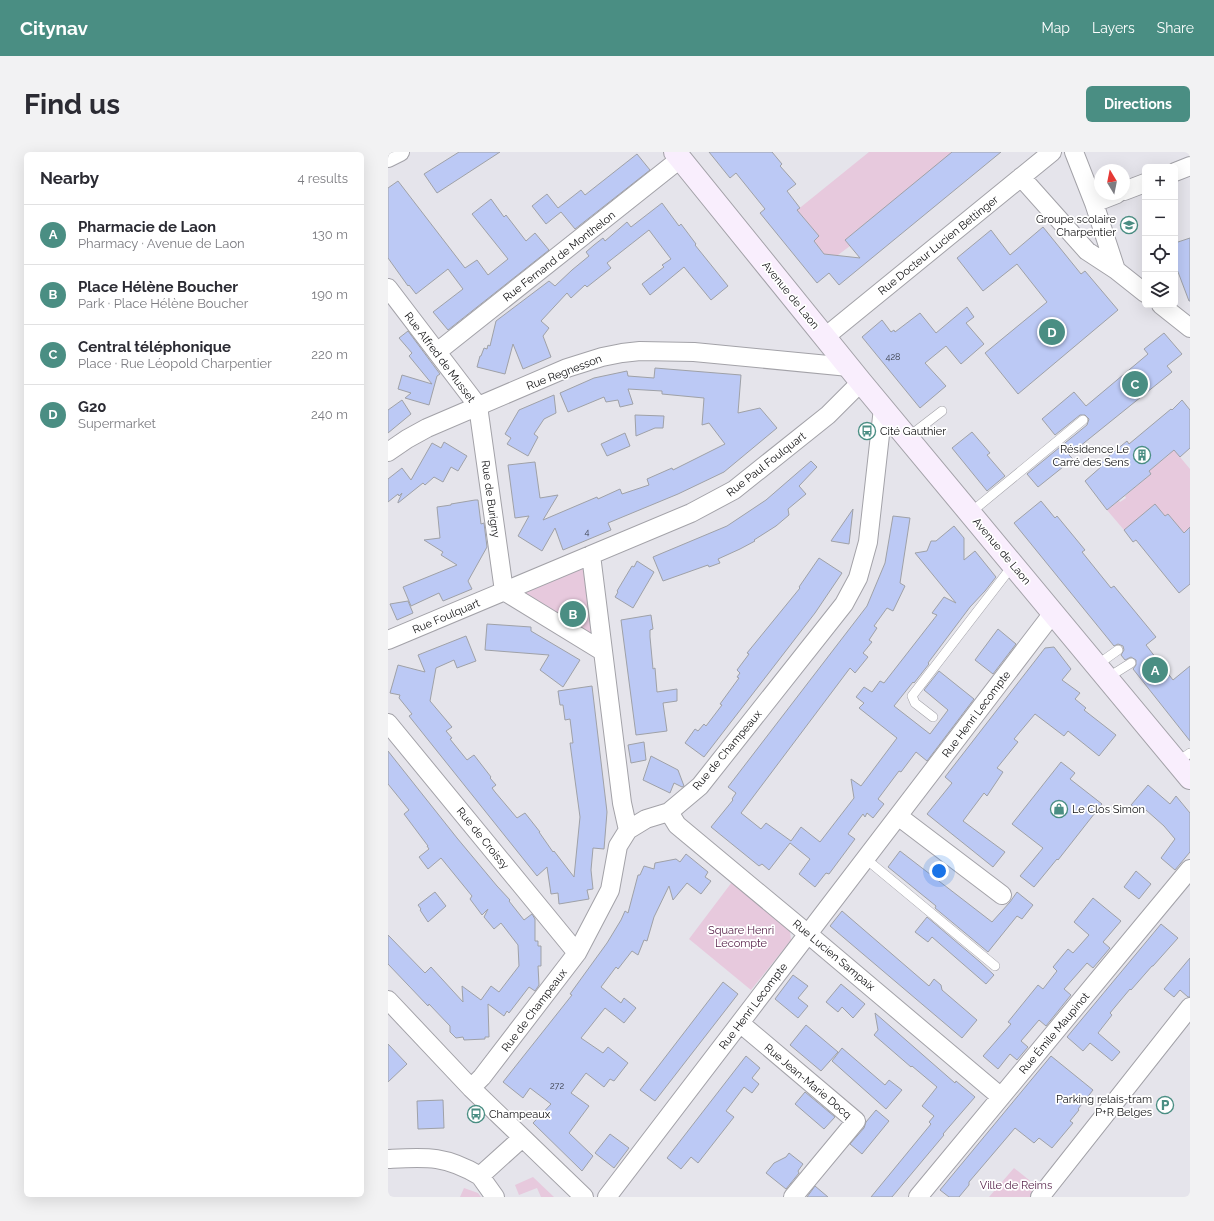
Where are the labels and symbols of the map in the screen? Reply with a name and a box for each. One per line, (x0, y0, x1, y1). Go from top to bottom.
north arrow (1094, 164, 1130, 200)
street label: Rue Docteur Lucien Bettinger (876, 193, 1001, 298)
street label: Rue Fernand de Monthelon (501, 209, 618, 304)
place label: Groupe scolaire Charpentier (1036, 213, 1117, 239)
school or university icon: Groupe scolaire Charpentier (1119, 215, 1139, 235)
street label: Avenue de Laon (759, 259, 822, 332)
street label: Rue Alfred de Musset (401, 310, 478, 405)
pin: D (1039, 317, 1065, 347)
street label: Rue Regnesson (525, 352, 604, 393)
house number: 428 (886, 352, 900, 362)
pin: C (1122, 369, 1148, 399)
bus stop icon: Cité Gauthier (857, 421, 877, 441)
place label: Cité Gauthier (880, 425, 946, 438)
street label: Rue Paul Foulquart (724, 429, 809, 499)
place label: Résidence Le Carré des Sens (1052, 443, 1130, 469)
building icon: Résidence Le Carré des Sens (1132, 445, 1152, 465)
street label: Rue de Burigny (479, 459, 502, 539)
street label: Avenue de Laon (970, 515, 1033, 587)
house number: 4 (585, 527, 590, 537)
street label: Rue Foulquart (411, 596, 482, 637)
pin: B (560, 599, 586, 629)
pin: A (1142, 655, 1168, 685)
street label: Rue Henri Lecompte (940, 668, 1014, 760)
street label: Rue de Champeaux (690, 707, 765, 793)
shop icon: Le Clos Simon (1049, 799, 1069, 819)
place label: Le Clos Simon (1072, 803, 1145, 816)
street label: Rue de Croissy (454, 805, 511, 872)
your location (929, 861, 949, 881)
street label: Rue Lucien Sampaix (790, 917, 878, 994)
park label: Square Henri Lecompte (708, 924, 774, 950)
street label: Rue Henri Lecompte (717, 960, 791, 1052)
street label: Rue de Champeaux (499, 966, 570, 1054)
street label: Rue Émile Maupinot (1016, 989, 1092, 1077)
street label: Rue Jean-Marie Docq (762, 1041, 854, 1122)
house number: 272 (550, 1081, 564, 1091)
place label: Parking relais-tram P+R Belges (1056, 1093, 1152, 1119)
parking icon: Parking relais-tram P+R Belges (1155, 1095, 1175, 1115)
bus stop icon: Champeaux (466, 1104, 486, 1124)
place label: Champeaux (489, 1108, 551, 1121)
park label: Ville de Reims (980, 1179, 1052, 1192)

